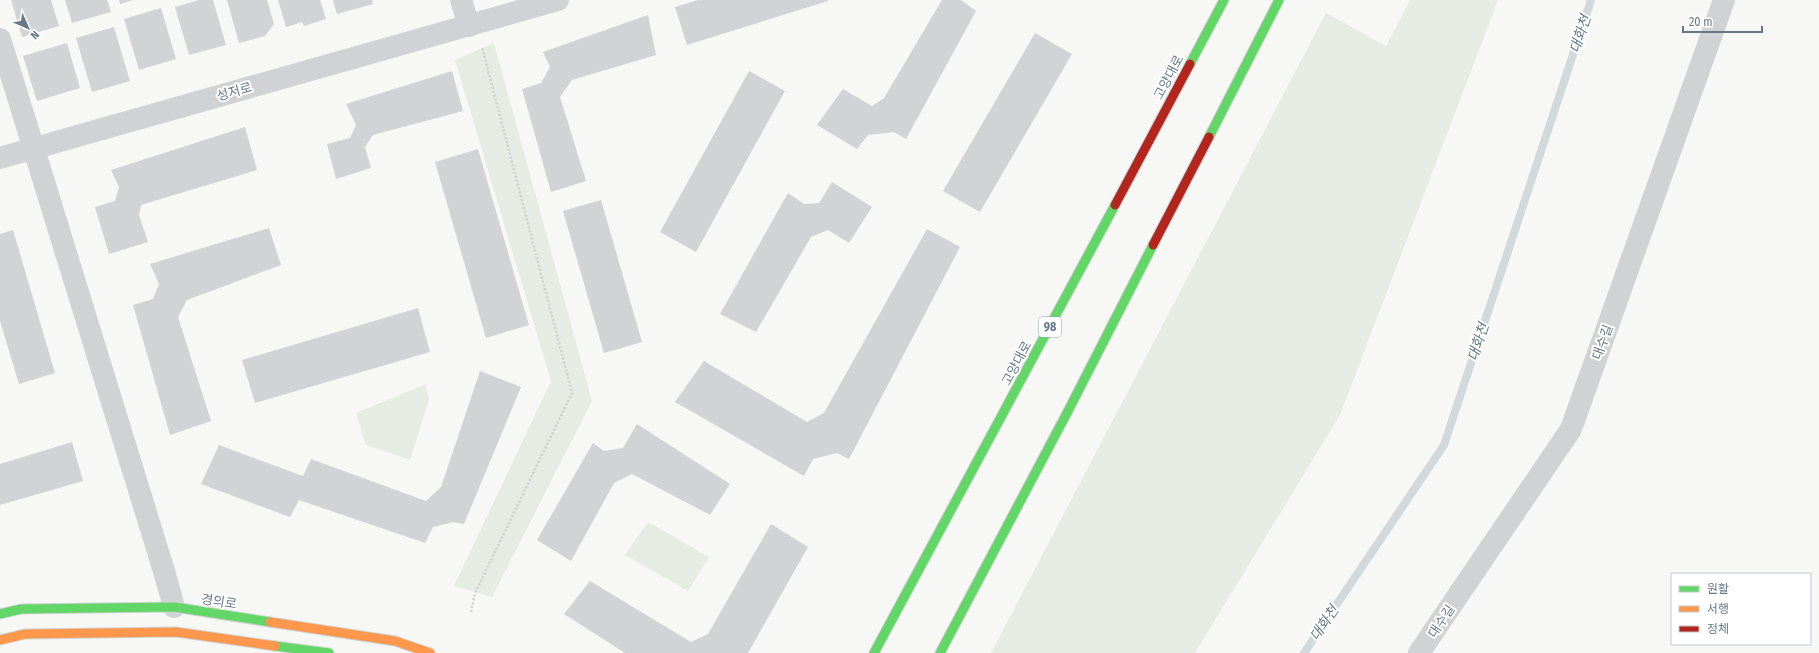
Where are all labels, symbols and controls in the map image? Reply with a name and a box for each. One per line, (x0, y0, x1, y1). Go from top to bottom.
north arrow (8, 8, 48, 48)
scale bar (1683, 8, 1762, 34)
water label: 대화천 (1566, 12, 1595, 55)
text: 20 m (1689, 15, 1713, 29)
text: N (28, 28, 42, 42)
street label: 고양대로 (1151, 53, 1186, 102)
street label: 성저로 (215, 79, 253, 104)
road number: 98 (1039, 317, 1061, 337)
water label: 대화천 (1464, 320, 1493, 363)
street label: 대수길 (1589, 323, 1616, 362)
street label: 고양대로 (999, 339, 1034, 388)
legend (1671, 573, 1811, 645)
text: 원활 (1707, 582, 1729, 596)
street label: 경의로 (200, 591, 238, 612)
water label: 대화천 (1307, 602, 1343, 644)
street label: 대수길 (1425, 602, 1458, 640)
text: 서행 (1707, 602, 1729, 616)
text: 정체 (1707, 622, 1729, 636)

